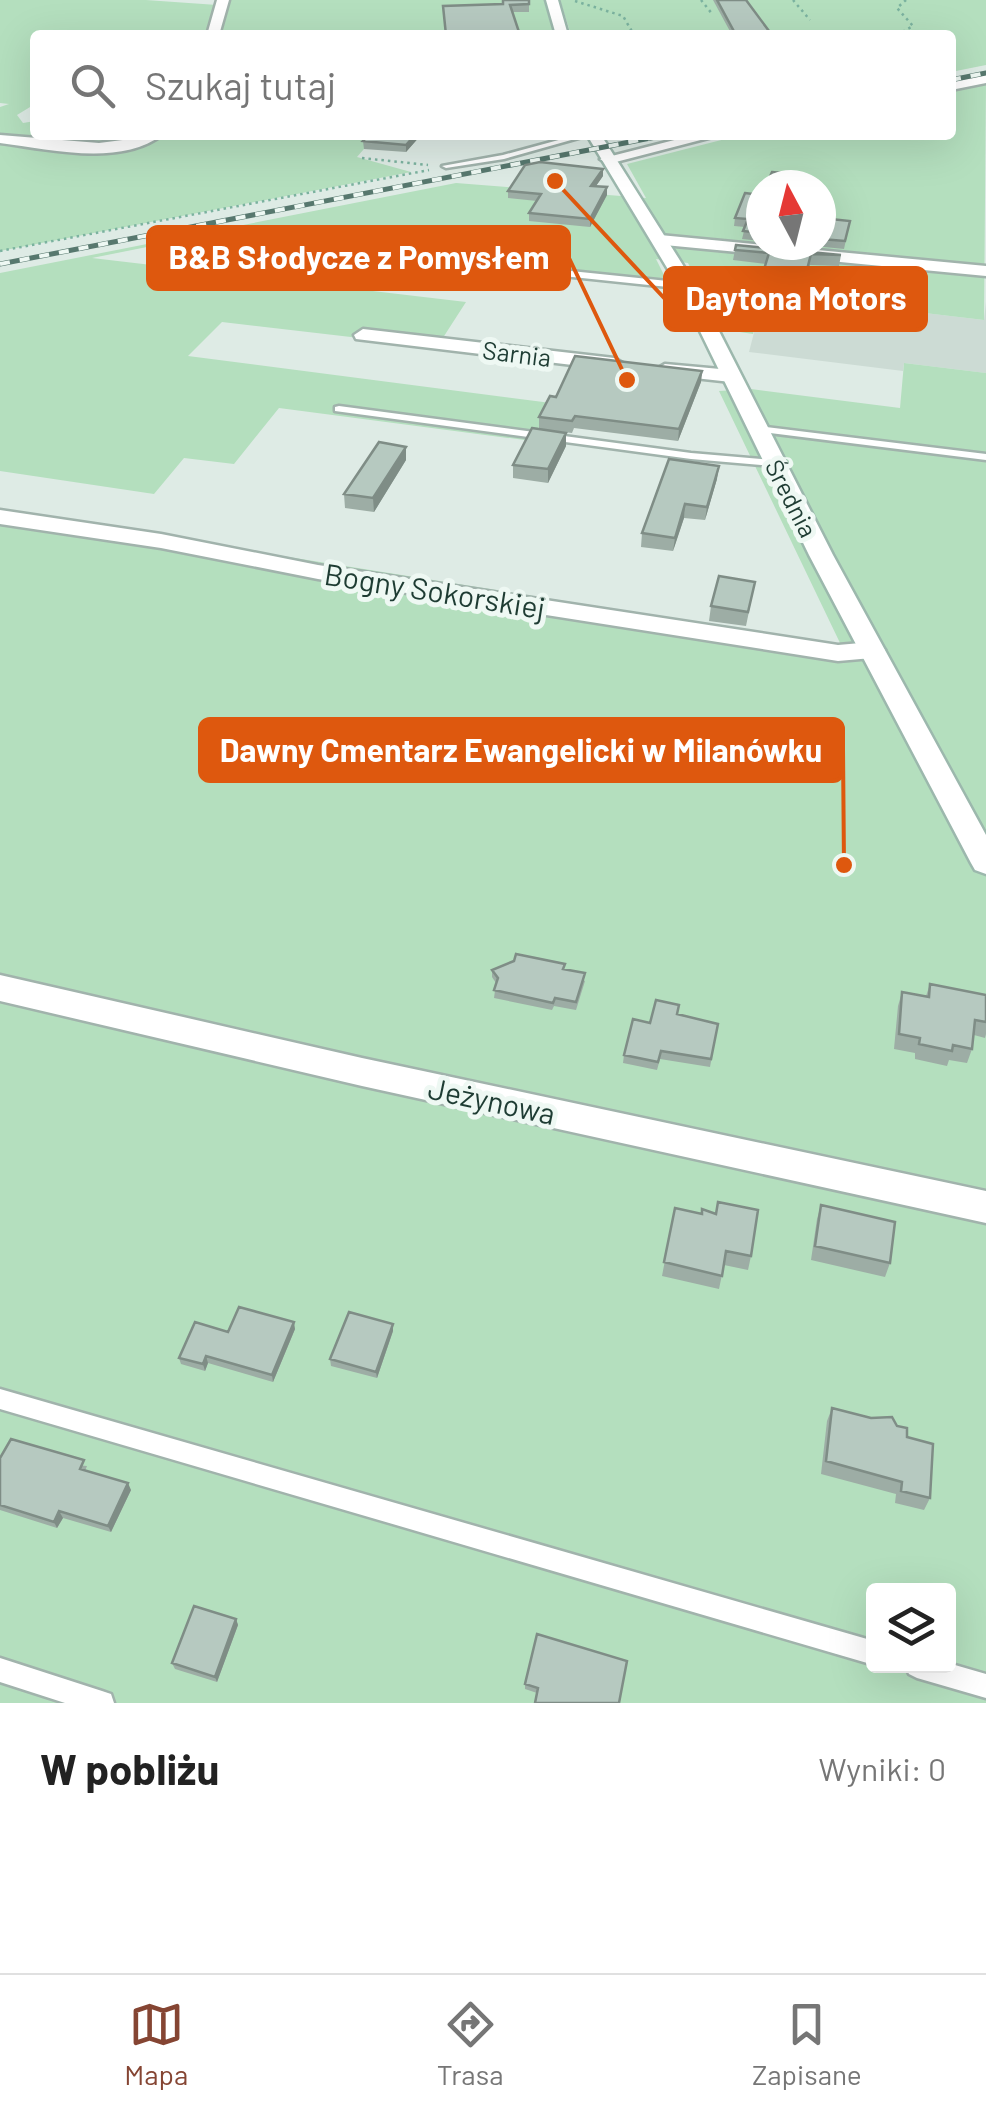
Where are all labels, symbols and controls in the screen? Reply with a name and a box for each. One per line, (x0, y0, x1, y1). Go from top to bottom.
search box (30, 30, 956, 140)
icon: search (65, 58, 120, 113)
text: Szukaj tutaj (145, 62, 336, 108)
north arrow (746, 170, 836, 260)
callout: B&B Słodycze z Pomysłem (148, 227, 569, 289)
text: B&B Słodycze z Pomysłem (169, 237, 549, 275)
callout: Daytona Motors (665, 268, 926, 330)
text: Daytona Motors (686, 278, 906, 316)
street label: Sarnia (481, 334, 553, 372)
street label: Średnia (760, 454, 824, 542)
street label: Bogny Sokorskiej (322, 555, 548, 625)
callout: Dawny Cmentarz Ewangelicki w Milanówku (200, 719, 843, 781)
text: Dawny Cmentarz Ewangelicki w Milanówku (220, 730, 822, 768)
street label: Jeżynowa (425, 1069, 559, 1131)
map controls (866, 1583, 956, 1673)
button: layers (866, 1583, 956, 1673)
text: W pobliżu (40, 1743, 219, 1793)
text: Wyniki: 0 (819, 1749, 946, 1787)
tab: Mapa (124, 1997, 188, 2091)
tab: Trasa (437, 1997, 503, 2091)
tab: Zapisane (752, 1997, 862, 2091)

